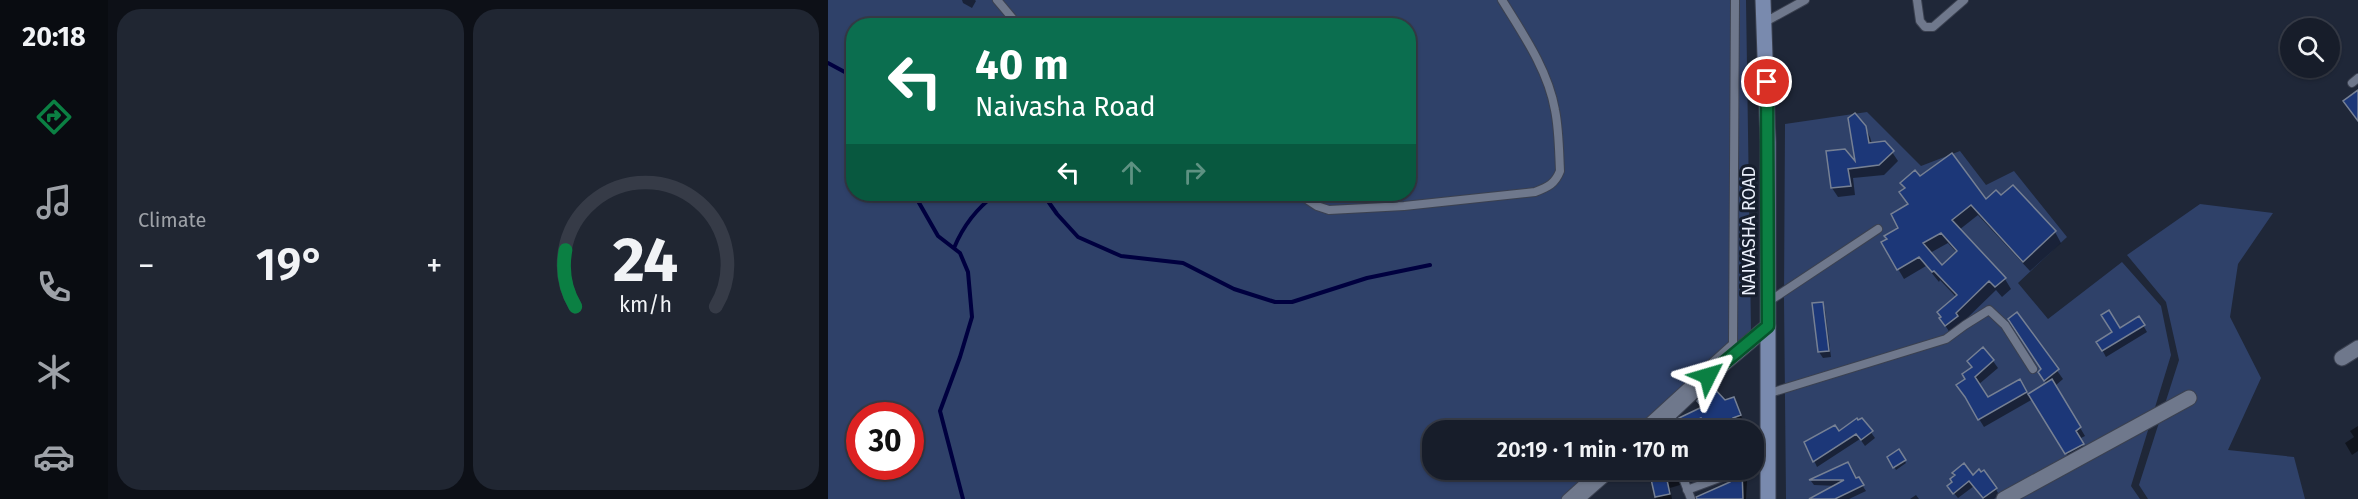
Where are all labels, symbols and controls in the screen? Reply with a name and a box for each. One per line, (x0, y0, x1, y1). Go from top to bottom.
map controls (2280, 18, 2340, 78)
button: search (2280, 18, 2340, 78)
text: 20:18 (22, 21, 86, 53)
text: 40 m (975, 40, 1069, 90)
icon: left (876, 42, 954, 120)
pin (1741, 56, 1792, 107)
icon: arrive (1750, 65, 1783, 98)
text: Naivasha Road (975, 91, 1156, 123)
icon: directions (33, 96, 75, 138)
icon: left (1052, 156, 1085, 189)
icon: ahead (1115, 156, 1148, 189)
icon: right (1178, 156, 1211, 189)
street label: NAIVASHA ROAD (1738, 166, 1760, 296)
icon: music (33, 181, 75, 223)
text: Climate (138, 208, 206, 232)
text: 24 (613, 223, 679, 298)
text: 19° (256, 238, 325, 292)
text: − (138, 246, 155, 286)
text: + (426, 246, 443, 286)
icon: phone (33, 266, 75, 308)
text: km/h (619, 292, 672, 318)
position arrow (1676, 344, 1740, 408)
icon: climate (33, 351, 75, 393)
speed limit sign: 30 (846, 402, 924, 480)
icon: car (33, 436, 75, 478)
text: 20:19 · 1 min · 170 m (1497, 436, 1689, 463)

